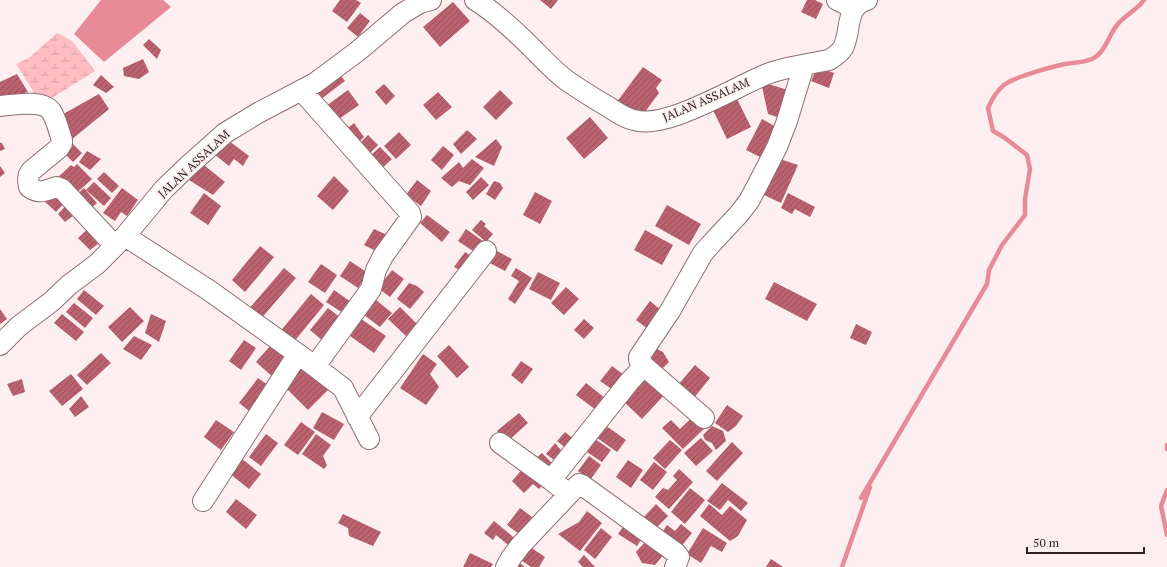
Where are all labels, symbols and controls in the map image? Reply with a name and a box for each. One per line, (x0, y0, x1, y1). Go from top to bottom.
street label: JALAN ASSALAM (660, 74, 752, 125)
street label: JALAN ASSALAM (155, 126, 233, 201)
scale bar (1027, 529, 1144, 555)
text: 50 m (1033, 535, 1060, 550)

